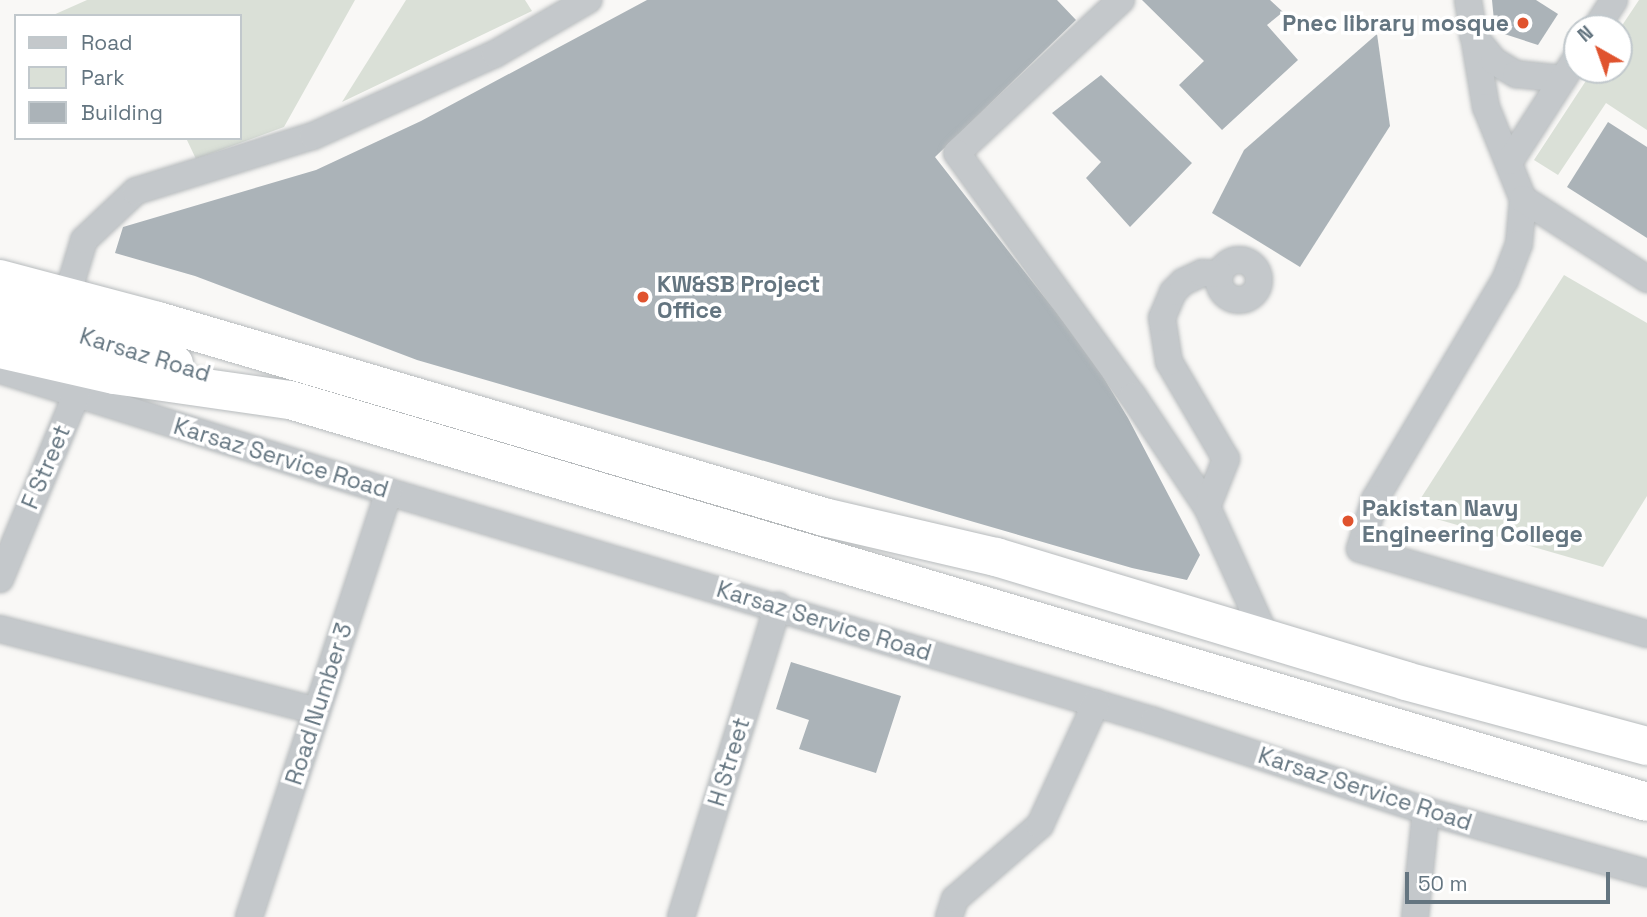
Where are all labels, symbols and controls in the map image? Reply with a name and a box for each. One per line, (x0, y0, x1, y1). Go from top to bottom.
place label: Pnec library mosque (1282, 9, 1509, 37)
legend (14, 14, 242, 140)
north arrow (1563, 14, 1633, 84)
marker: Pnec library mosque (1515, 15, 1531, 31)
text: N (1573, 20, 1598, 48)
text: Road (81, 29, 133, 56)
text: Park (81, 64, 125, 91)
text: Building (81, 99, 163, 126)
place label: KW&SB Project Office (657, 270, 820, 324)
marker: KW&SB Project Office (635, 289, 651, 305)
street label: Karsaz Road (76, 322, 214, 388)
street label: Karsaz Service Road (170, 412, 392, 504)
street label: F Street (16, 421, 76, 513)
place label: Pakistan Navy Engineering College (1362, 494, 1583, 548)
marker: Pakistan Navy Engineering College (1340, 513, 1356, 529)
street label: Karsaz Service Road (713, 575, 935, 667)
street label: Road Number 3 (280, 620, 358, 788)
street label: H Street (702, 714, 756, 810)
street label: Karsaz Service Road (1255, 741, 1475, 837)
scale bar (1409, 858, 1614, 902)
text: 50 m (1418, 870, 1468, 897)

